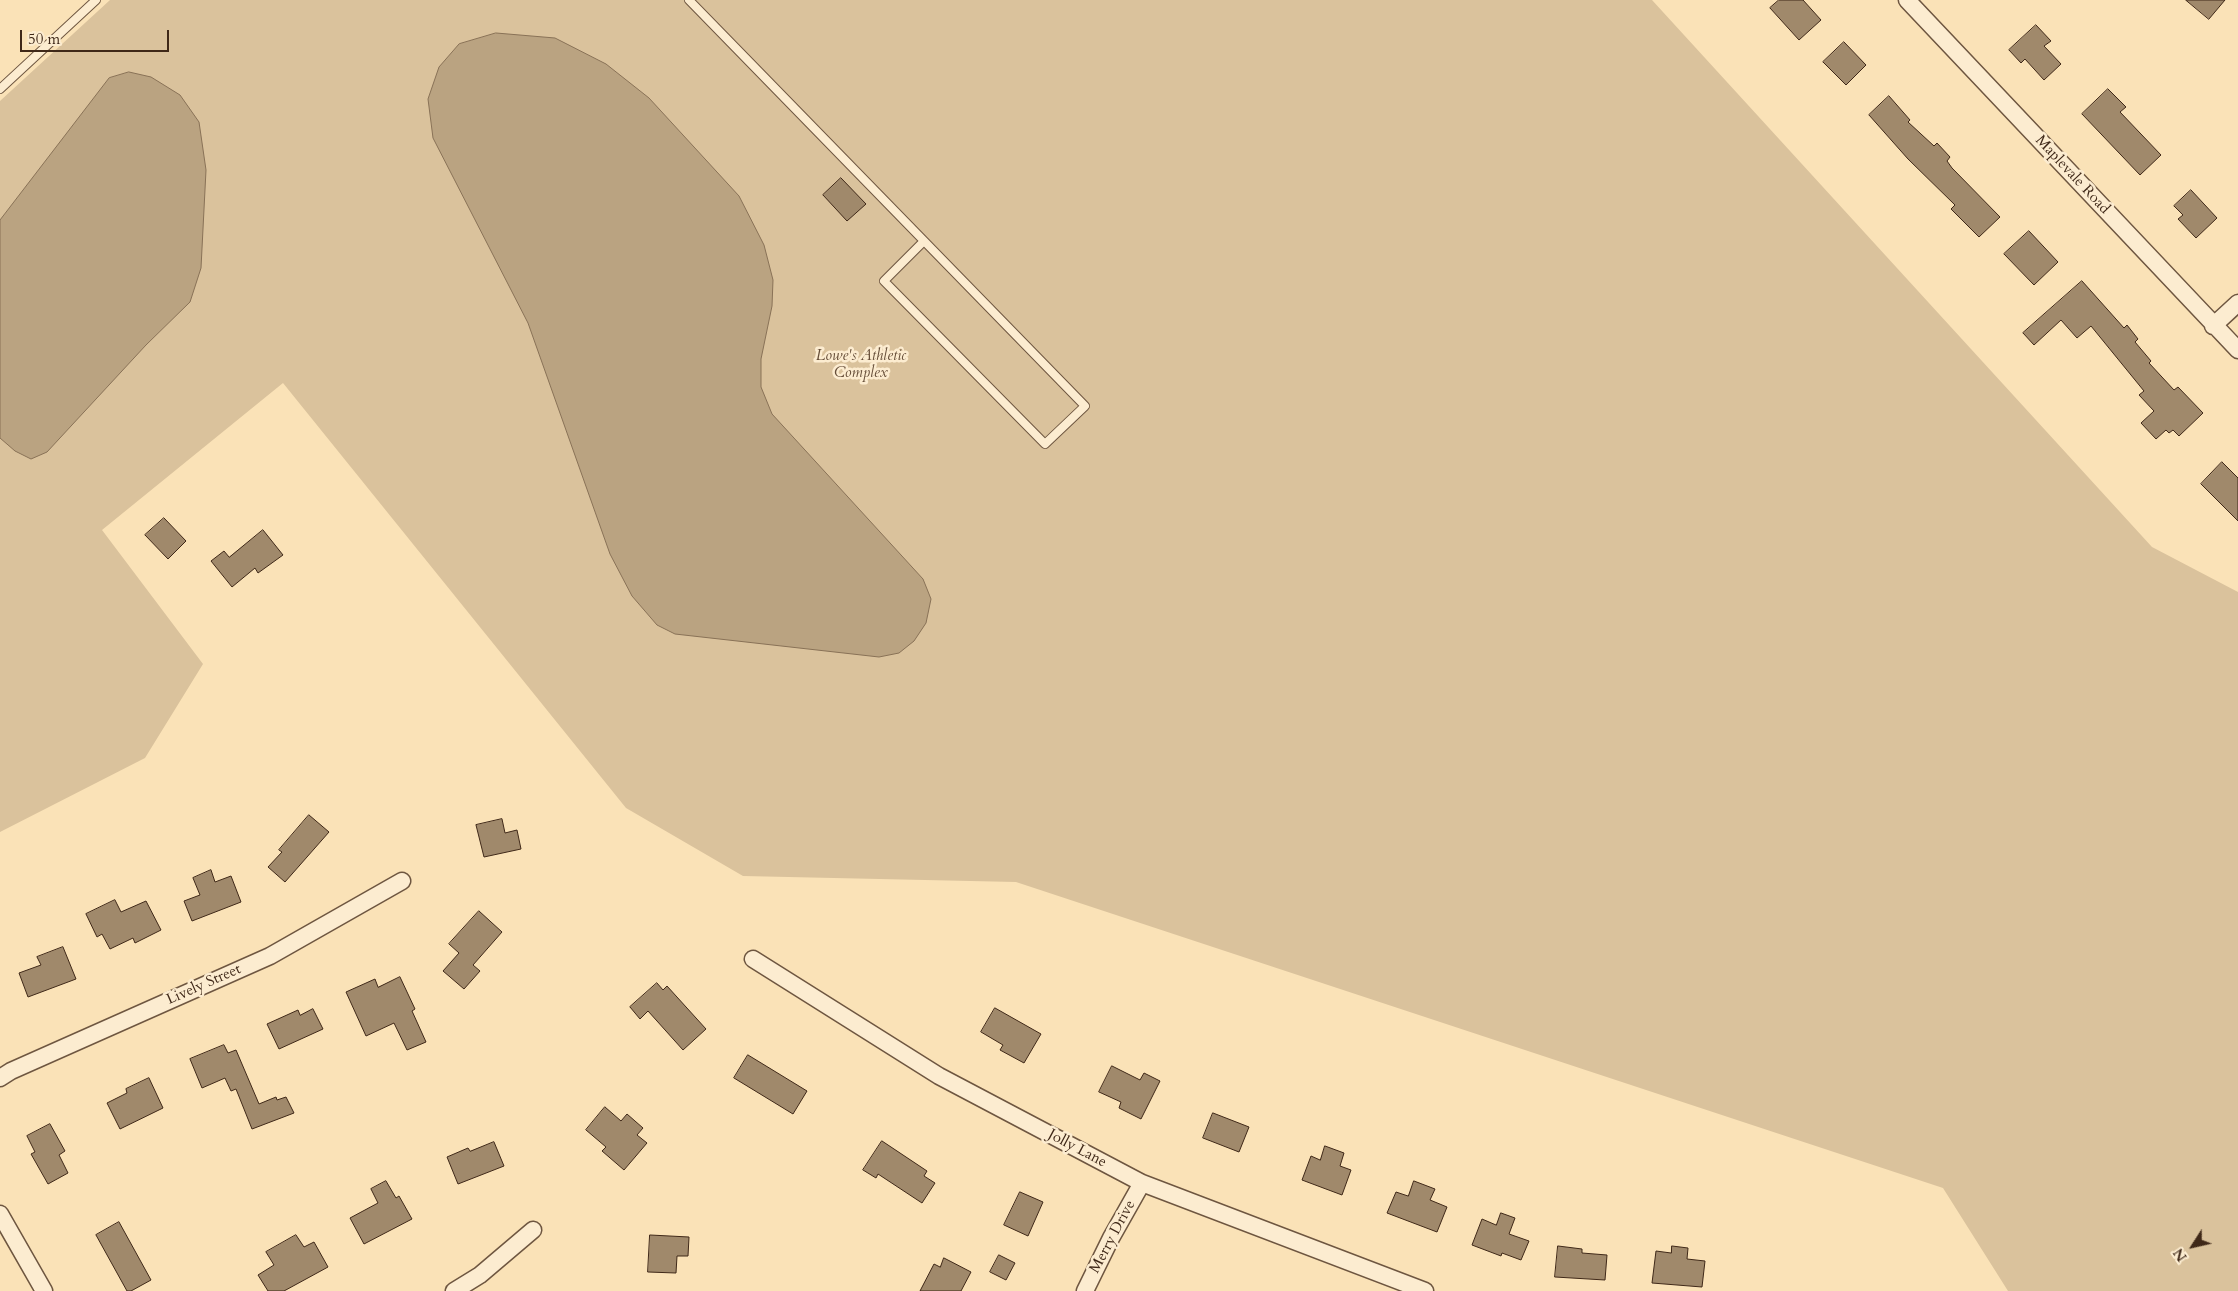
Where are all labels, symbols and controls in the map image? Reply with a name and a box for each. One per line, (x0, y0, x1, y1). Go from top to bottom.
scale bar (22, 20, 171, 52)
text: 50 m (28, 29, 60, 49)
street label: Maplevale Road (2031, 132, 2113, 218)
park label: Lowe's Athletic Complex (816, 348, 906, 383)
street label: Lively Street (164, 961, 244, 1009)
street label: Jolly Lane (1045, 1126, 1109, 1172)
street label: Merry Drive (1086, 1197, 1140, 1277)
north arrow (2168, 1221, 2218, 1271)
text: N (2169, 1244, 2192, 1265)

